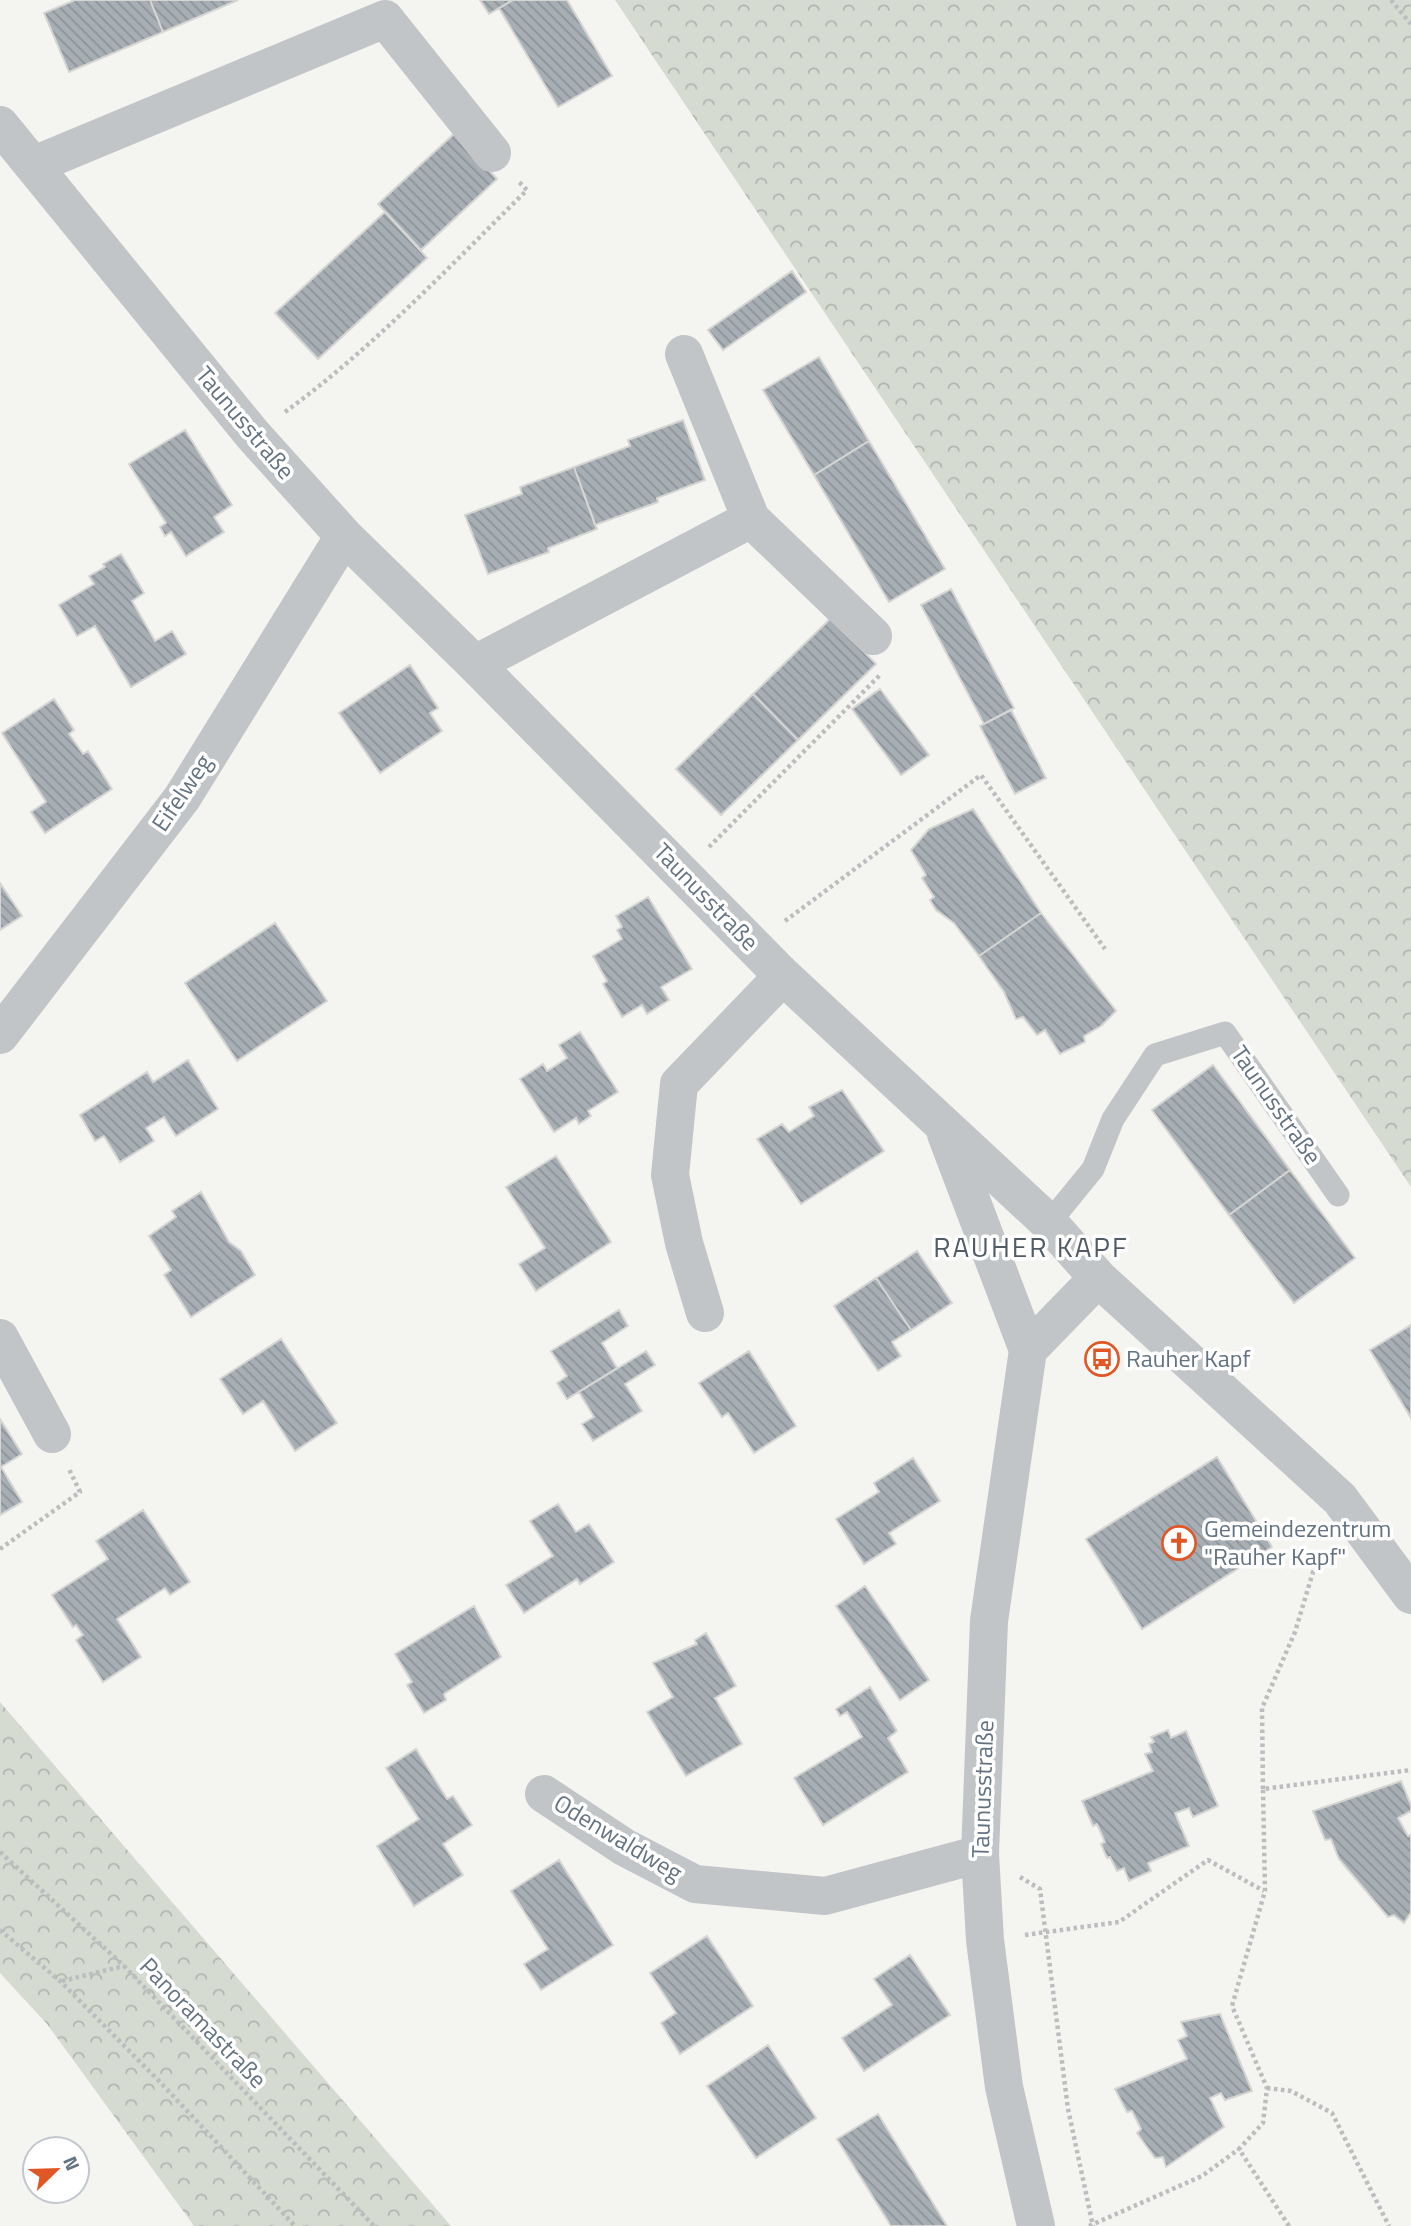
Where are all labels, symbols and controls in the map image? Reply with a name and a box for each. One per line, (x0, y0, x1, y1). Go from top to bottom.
street label: Taunusstraße (188, 358, 304, 487)
street label: Eifelweg (142, 747, 220, 838)
street label: Taunusstraße (646, 834, 768, 958)
street label: Taunusstraße (1223, 1038, 1331, 1171)
district label: RAUHER KAPF (933, 1225, 1129, 1268)
bus stop icon: Rauher Kapf (1083, 1340, 1121, 1378)
place label: Rauher Kapf (1126, 1340, 1250, 1376)
place label: Gemeindezentrum "Rauher Kapf" (1204, 1510, 1391, 1574)
church icon: Gemeindezentrum "Rauher Kapf" (1160, 1524, 1198, 1562)
street label: Taunusstraße (962, 1719, 1002, 1858)
street label: Odenwaldweg (547, 1785, 690, 1890)
street label: Panoramastraße (132, 1949, 276, 2096)
north arrow (21, 2135, 91, 2205)
text: N (56, 2151, 88, 2175)

